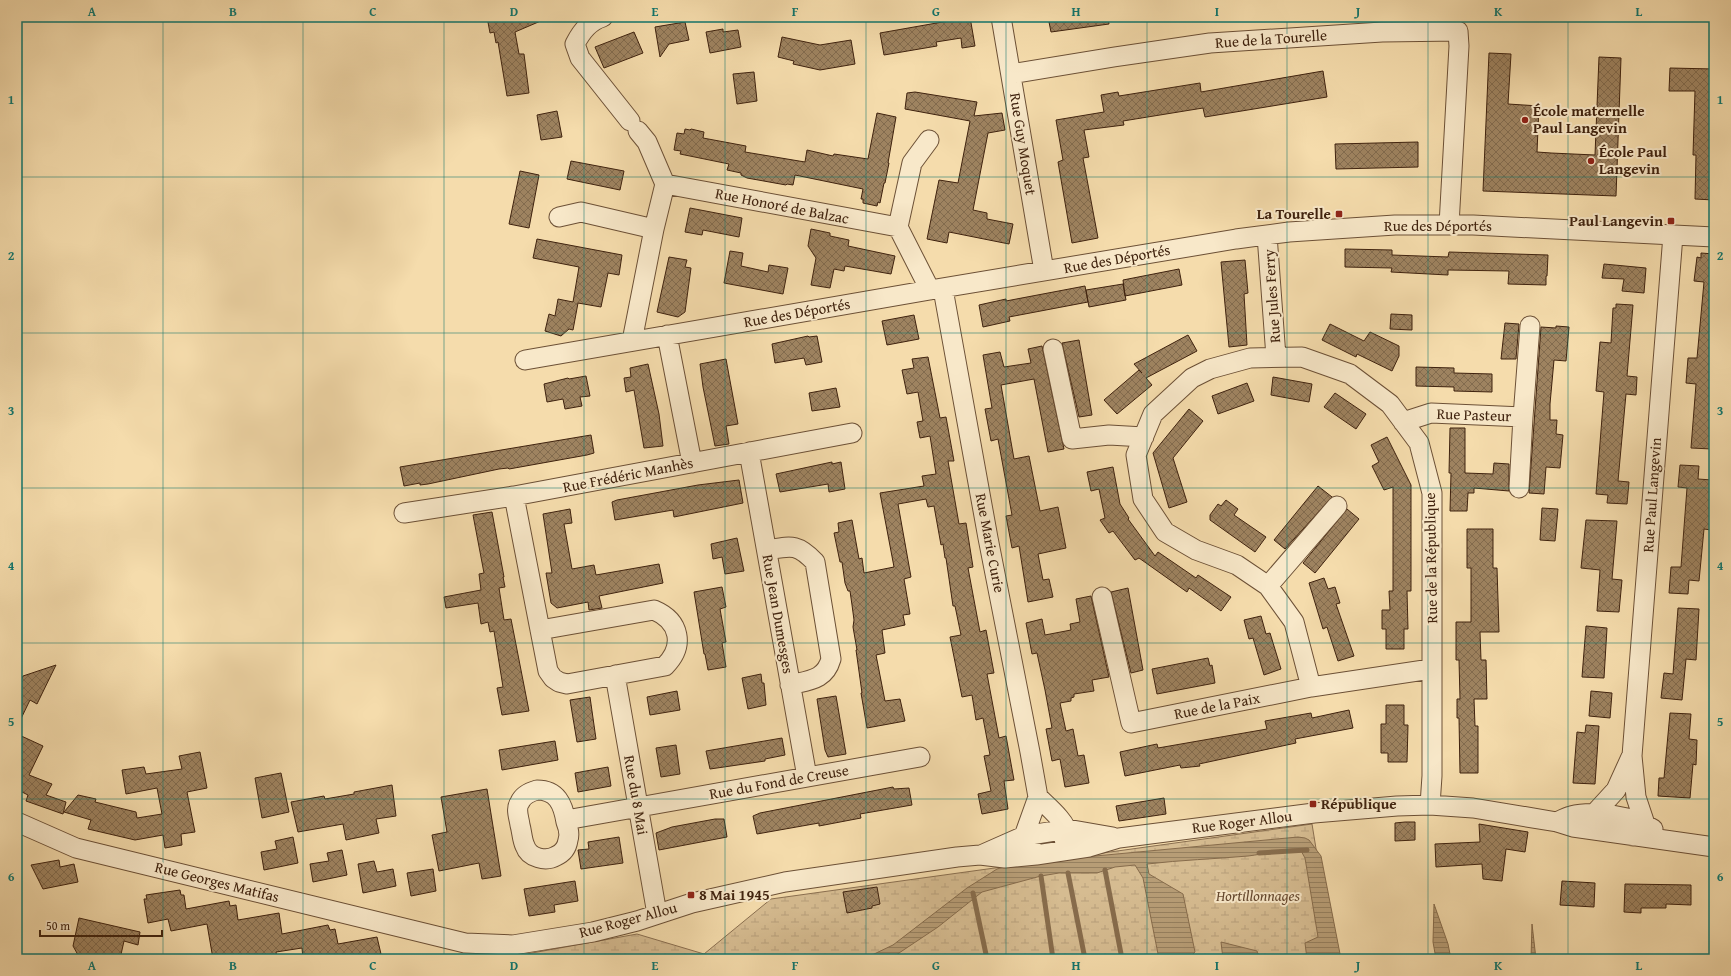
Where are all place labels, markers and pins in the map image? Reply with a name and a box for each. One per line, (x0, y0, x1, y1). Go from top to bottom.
place label: École maternelle Paul Langevin (1533, 100, 1645, 138)
marker: École maternelle Paul Langevin (1520, 115, 1530, 125)
place label: École Paul Langevin (1599, 141, 1667, 179)
marker: École Paul Langevin (1586, 156, 1596, 166)
place label: La Tourelle (1257, 203, 1331, 224)
marker: La Tourelle (1334, 209, 1344, 219)
place label: Paul Langevin (1569, 210, 1663, 231)
marker: Paul Langevin (1666, 216, 1676, 226)
place label: République (1321, 793, 1397, 814)
marker: République (1308, 799, 1318, 809)
place label: 8 Mai 1945 (699, 884, 770, 905)
marker: 8 Mai 1945 (686, 890, 696, 900)

